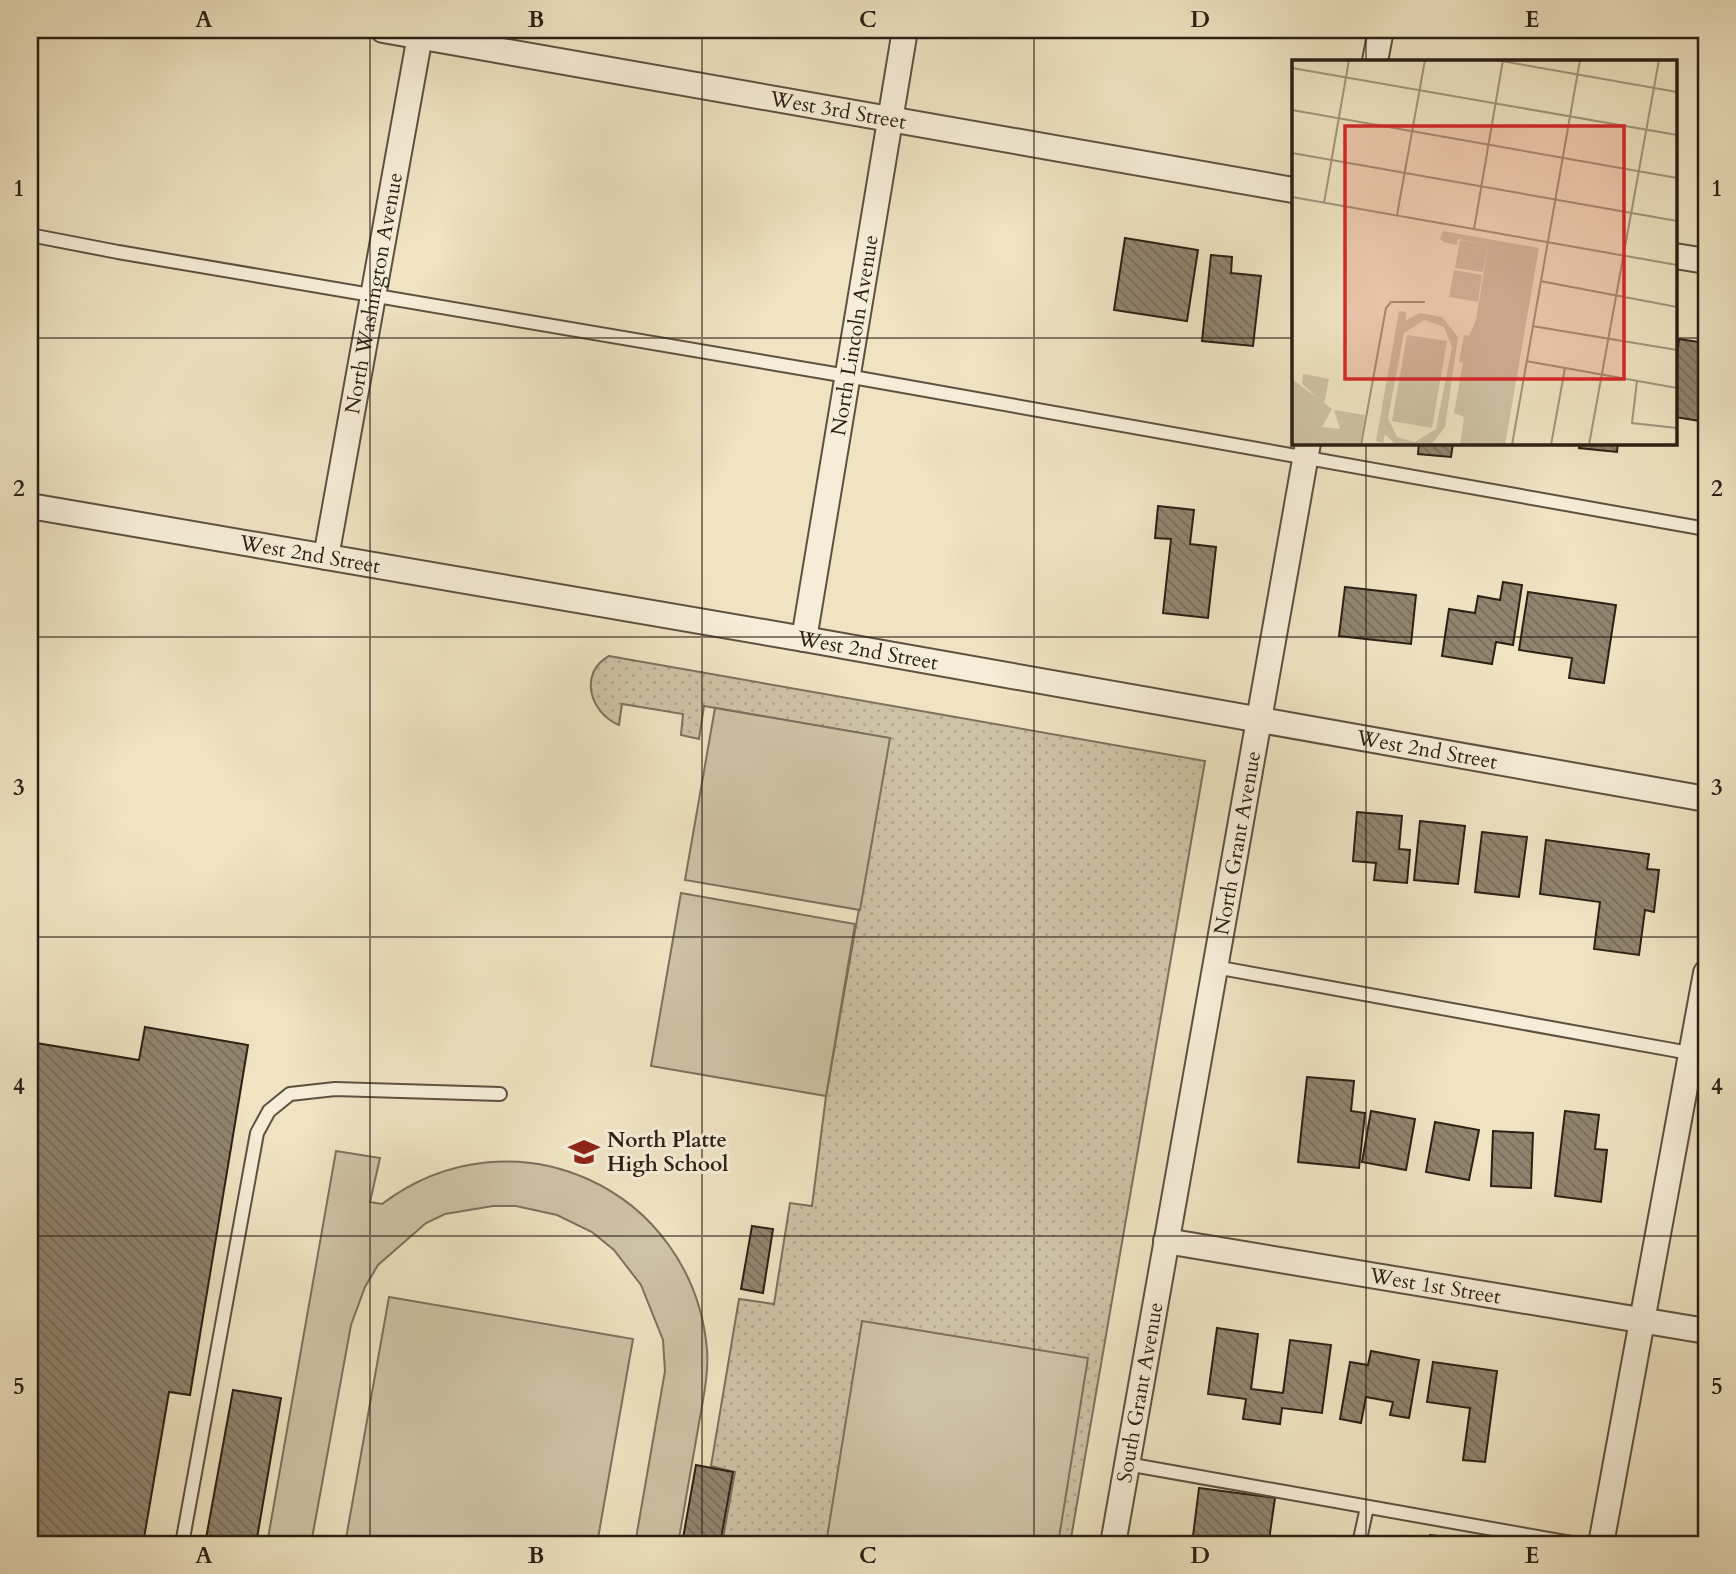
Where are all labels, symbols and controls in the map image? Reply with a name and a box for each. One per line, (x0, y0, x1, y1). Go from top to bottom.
text: A (195, 4, 213, 35)
text: B (528, 4, 544, 35)
text: C (859, 4, 877, 35)
text: D (1190, 4, 1210, 35)
text: E (1525, 4, 1539, 35)
inset map (1292, 60, 1676, 444)
street label: West 3rd Street (767, 84, 909, 136)
street label: North Washington Avenue (338, 170, 410, 416)
text: 1 (13, 173, 25, 204)
text: 1 (1711, 173, 1723, 204)
street label: North Lincoln Avenue (823, 232, 885, 438)
text: 2 (13, 473, 25, 504)
text: 2 (1711, 473, 1723, 504)
street label: West 2nd Street (236, 528, 383, 580)
street label: West 2nd Street (794, 623, 941, 677)
street label: West 2nd Street (1353, 723, 1500, 776)
street label: North Grant Avenue (1207, 749, 1268, 937)
text: 3 (13, 772, 25, 803)
text: 3 (1711, 772, 1723, 803)
text: 4 (13, 1071, 25, 1102)
text: 4 (1711, 1071, 1723, 1102)
place label: North Platte High School (607, 1126, 728, 1179)
school or university icon: North Platte High School (567, 1135, 601, 1169)
street label: West 1st Street (1366, 1261, 1503, 1311)
street label: South Grant Avenue (1110, 1300, 1170, 1485)
text: 5 (13, 1371, 25, 1402)
text: 5 (1711, 1371, 1723, 1402)
text: A (195, 1540, 213, 1571)
text: B (528, 1540, 544, 1571)
text: C (859, 1540, 877, 1571)
text: D (1190, 1540, 1210, 1571)
text: E (1525, 1540, 1539, 1571)

